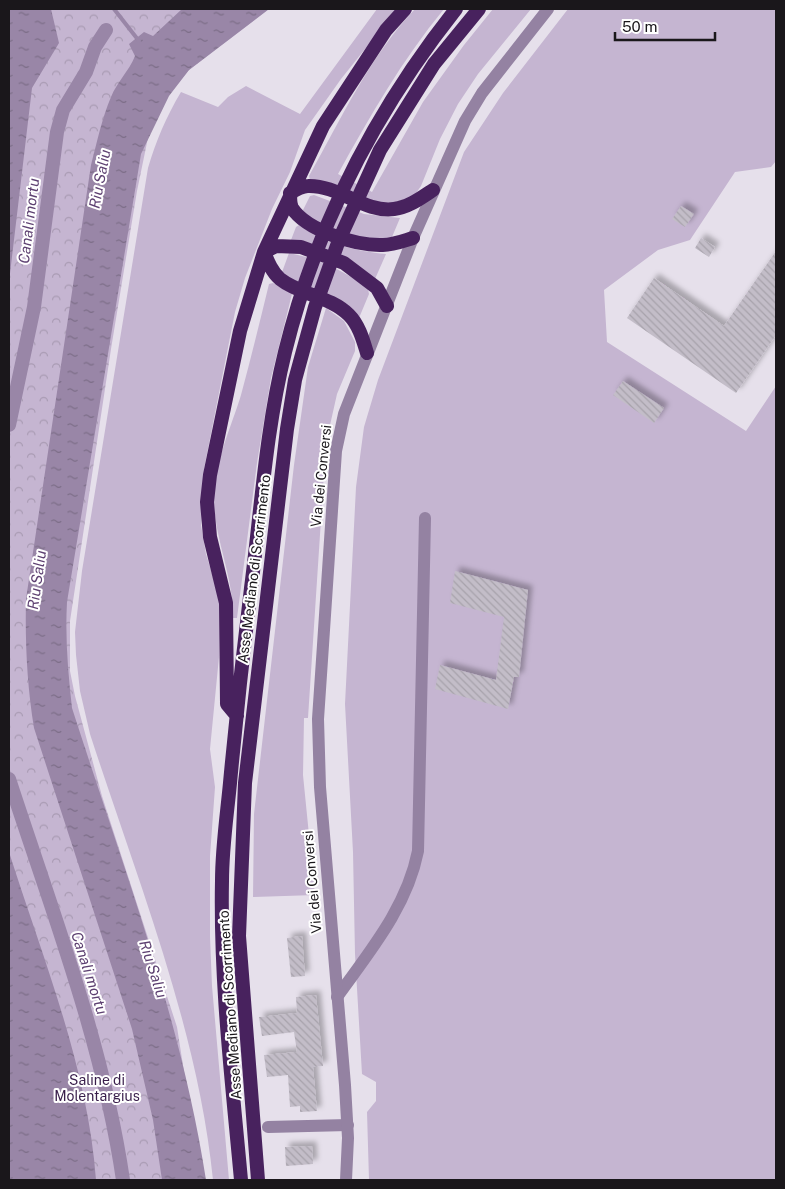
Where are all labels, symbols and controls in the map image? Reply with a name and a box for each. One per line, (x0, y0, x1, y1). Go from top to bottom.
scale bar (615, 10, 715, 42)
text: 50 m (622, 18, 657, 35)
water label: Riu Saliu (85, 148, 114, 210)
water label: Canali mortu (15, 177, 42, 265)
street label: Via dei Conversi (308, 424, 334, 528)
street label: Asse Mediano di Scorrimento (234, 474, 274, 664)
water label: Riu Saliu (24, 549, 49, 611)
street label: Via dei Conversi (300, 830, 324, 934)
street label: Asse Mediano di Scorrimento (215, 910, 245, 1100)
water label: Canali mortu (68, 929, 111, 1016)
water label: Riu Saliu (136, 938, 171, 1000)
park label: Saline di Molentargius (54, 1072, 140, 1104)

